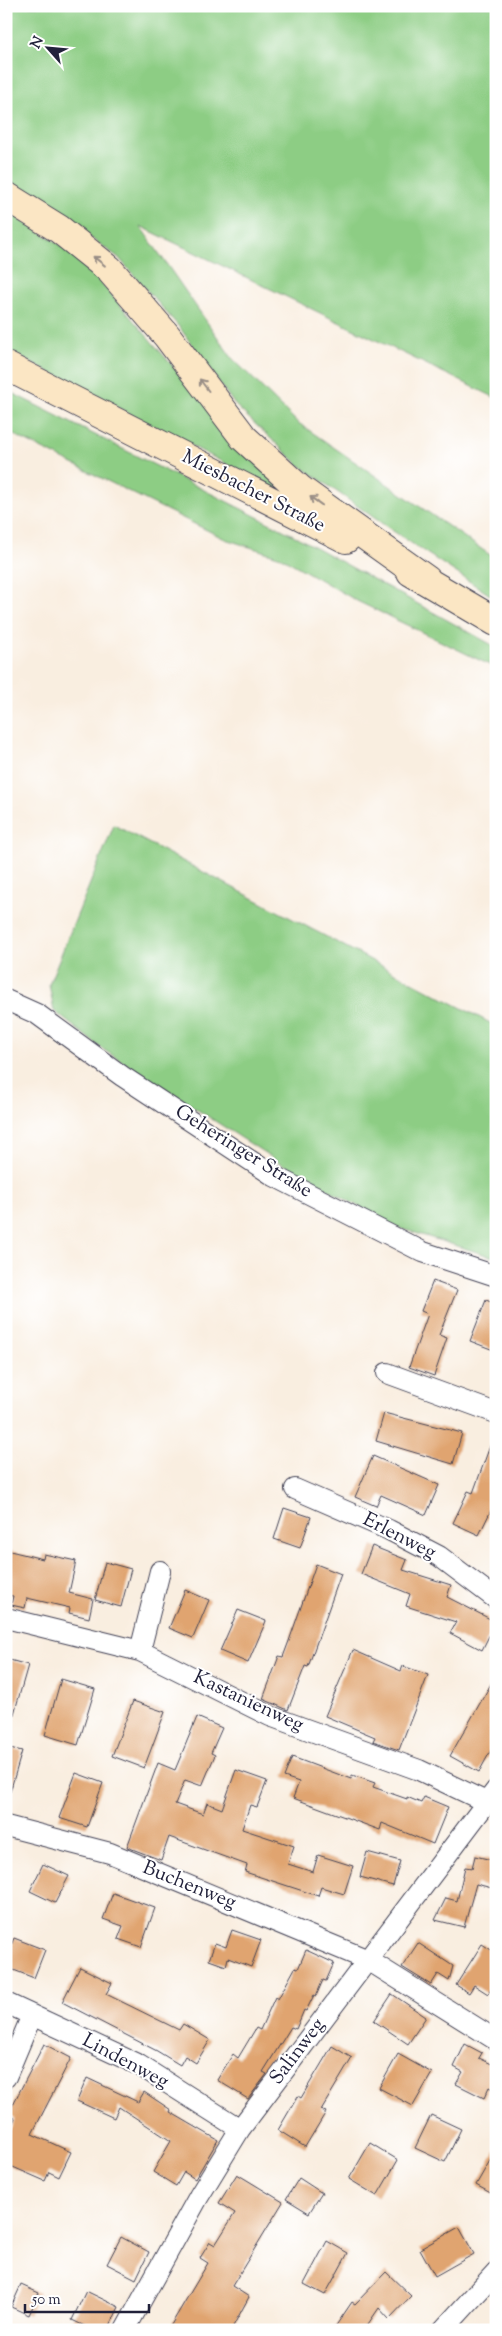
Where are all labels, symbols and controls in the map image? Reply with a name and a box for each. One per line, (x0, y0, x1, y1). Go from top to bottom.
north arrow (22, 22, 72, 72)
text: N (27, 33, 50, 53)
one-way arrow (93, 256, 106, 267)
one-way arrow (199, 378, 209, 392)
street label: Miesbacher Straße (176, 443, 330, 541)
one-way arrow (309, 496, 323, 506)
street label: Geheringer Straße (169, 1098, 317, 1206)
street label: Erlenweg (357, 1506, 441, 1568)
street label: Kastanienweg (188, 1664, 308, 1740)
street label: Buchenweg (138, 1854, 240, 1918)
street label: Salinweg (263, 2012, 333, 2092)
street label: Lindenweg (76, 2027, 174, 2097)
scale bar (25, 2281, 149, 2313)
text: 50 m (31, 2290, 61, 2311)

